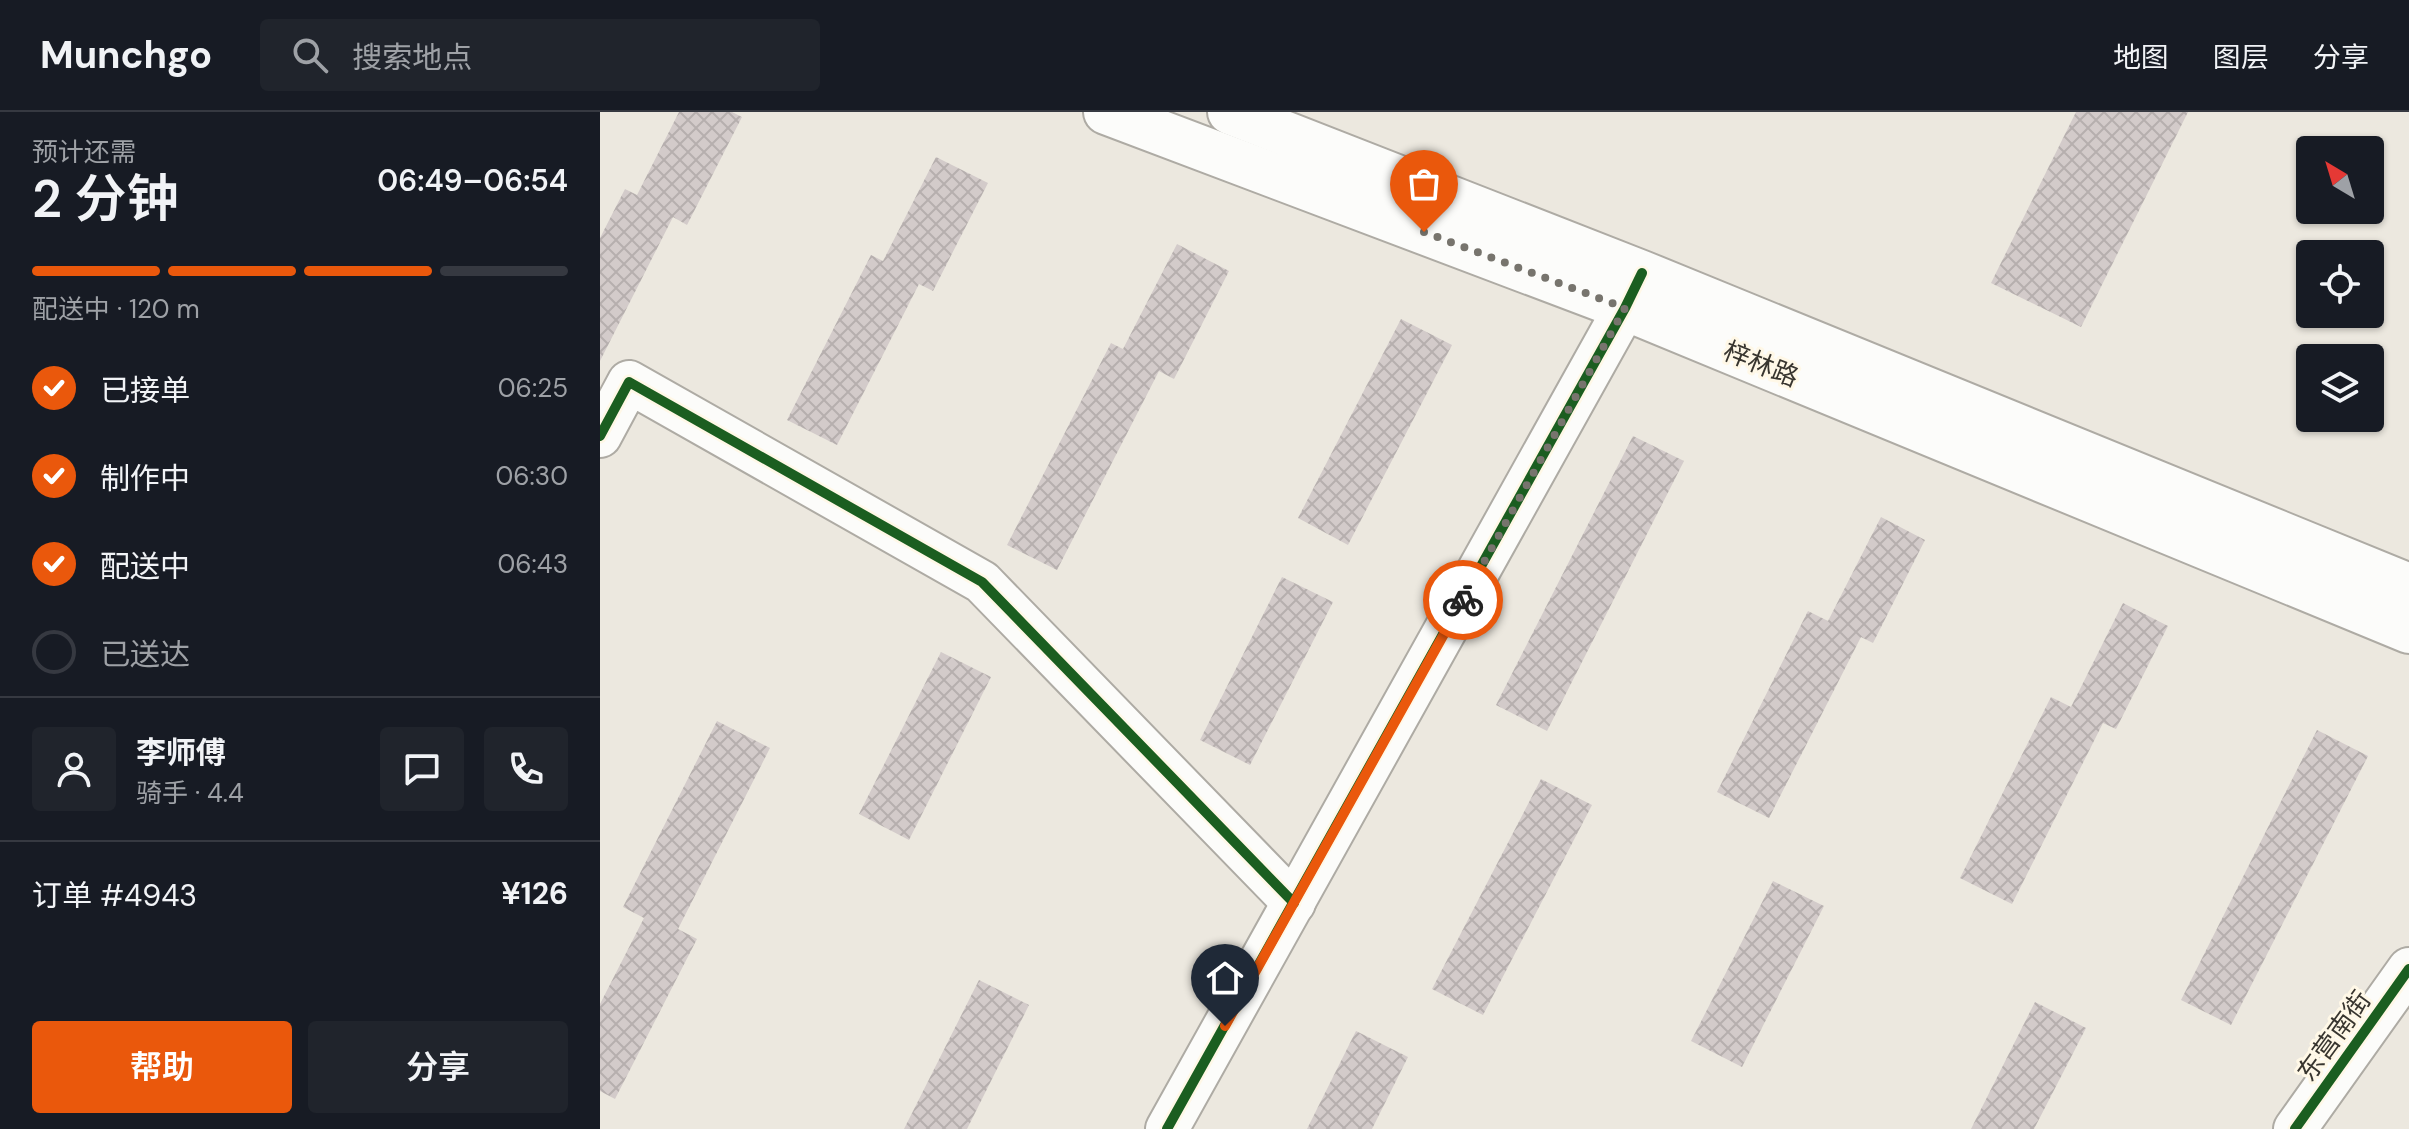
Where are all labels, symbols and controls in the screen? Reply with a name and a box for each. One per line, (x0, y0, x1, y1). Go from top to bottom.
search box (260, 19, 820, 91)
text: Munchgo (40, 30, 212, 80)
icon: search (288, 33, 332, 77)
text: 搜索地点 (352, 38, 472, 77)
text: 地图 (2113, 39, 2169, 76)
text: 图层 (2213, 39, 2269, 76)
text: 分享 (2313, 39, 2369, 76)
text: 预计还需 (32, 135, 136, 169)
north arrow (2296, 136, 2384, 224)
map controls (2296, 136, 2384, 432)
pin (1390, 150, 1458, 232)
text: 06:49–06:54 (377, 161, 568, 200)
icon: bag (1402, 162, 1446, 206)
text: 2 分钟 (32, 165, 179, 233)
button: locate (2296, 240, 2384, 328)
text: 配送中 · 120 m (32, 292, 200, 326)
street label: 梓林路 (1718, 334, 1804, 394)
button: layers (2296, 344, 2384, 432)
icon: check (32, 366, 76, 410)
text: 已接单 (100, 371, 190, 410)
text: 06:25 (498, 371, 568, 405)
icon: check (32, 454, 76, 498)
text: 制作中 (100, 459, 190, 498)
text: 06:30 (495, 459, 568, 493)
icon: check (32, 542, 76, 586)
text: 配送中 (100, 547, 190, 586)
text: 06:43 (497, 547, 568, 581)
courier (1423, 560, 1503, 640)
icon: bike (1441, 578, 1485, 622)
text: 已送达 (100, 635, 190, 674)
button: person (32, 727, 116, 811)
button: chat (380, 727, 464, 811)
button: phone (484, 727, 568, 811)
text: 李师傅 (136, 733, 226, 772)
text: 骑手 · 4.4 (136, 776, 244, 810)
text: ¥126 (501, 874, 568, 913)
text: 订单 #4943 (32, 876, 197, 915)
pin (1191, 944, 1259, 1026)
icon: home (1203, 956, 1247, 1000)
street label: 东营南街 (2290, 984, 2378, 1088)
button: 帮助 (32, 1021, 292, 1113)
button: 分享 (308, 1021, 568, 1113)

